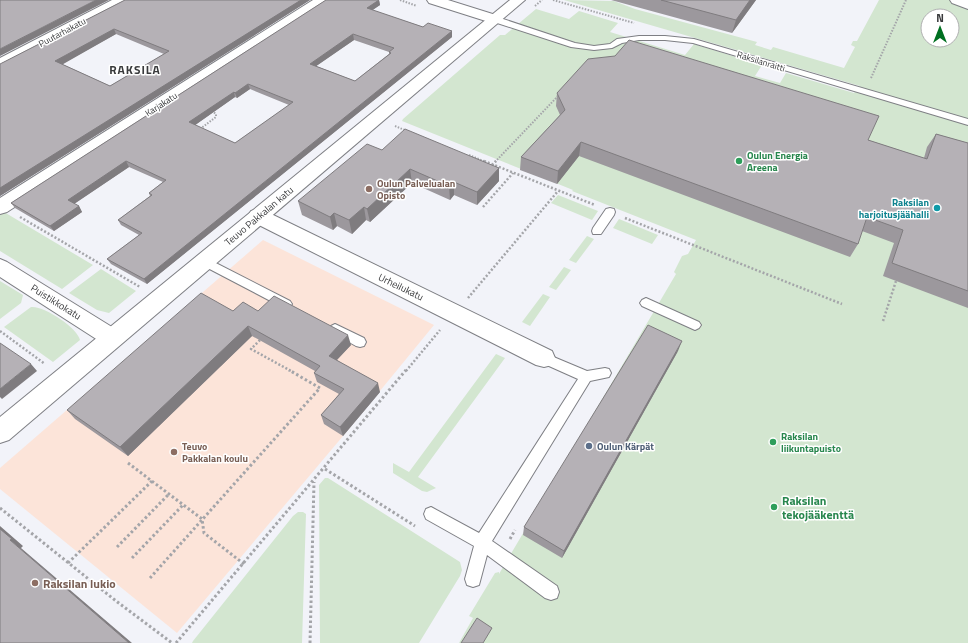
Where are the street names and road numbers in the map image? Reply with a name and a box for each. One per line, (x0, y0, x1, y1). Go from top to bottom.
street label: Puutarhakatu (36, 14, 88, 50)
street label: Raksilanraitti (735, 47, 787, 75)
street label: Karjakatu (142, 89, 180, 119)
street label: Teuvo Pakkalan katu (221, 183, 297, 249)
street label: Urheilukatu (376, 270, 426, 304)
street label: Puistikkokatu (28, 281, 84, 323)

